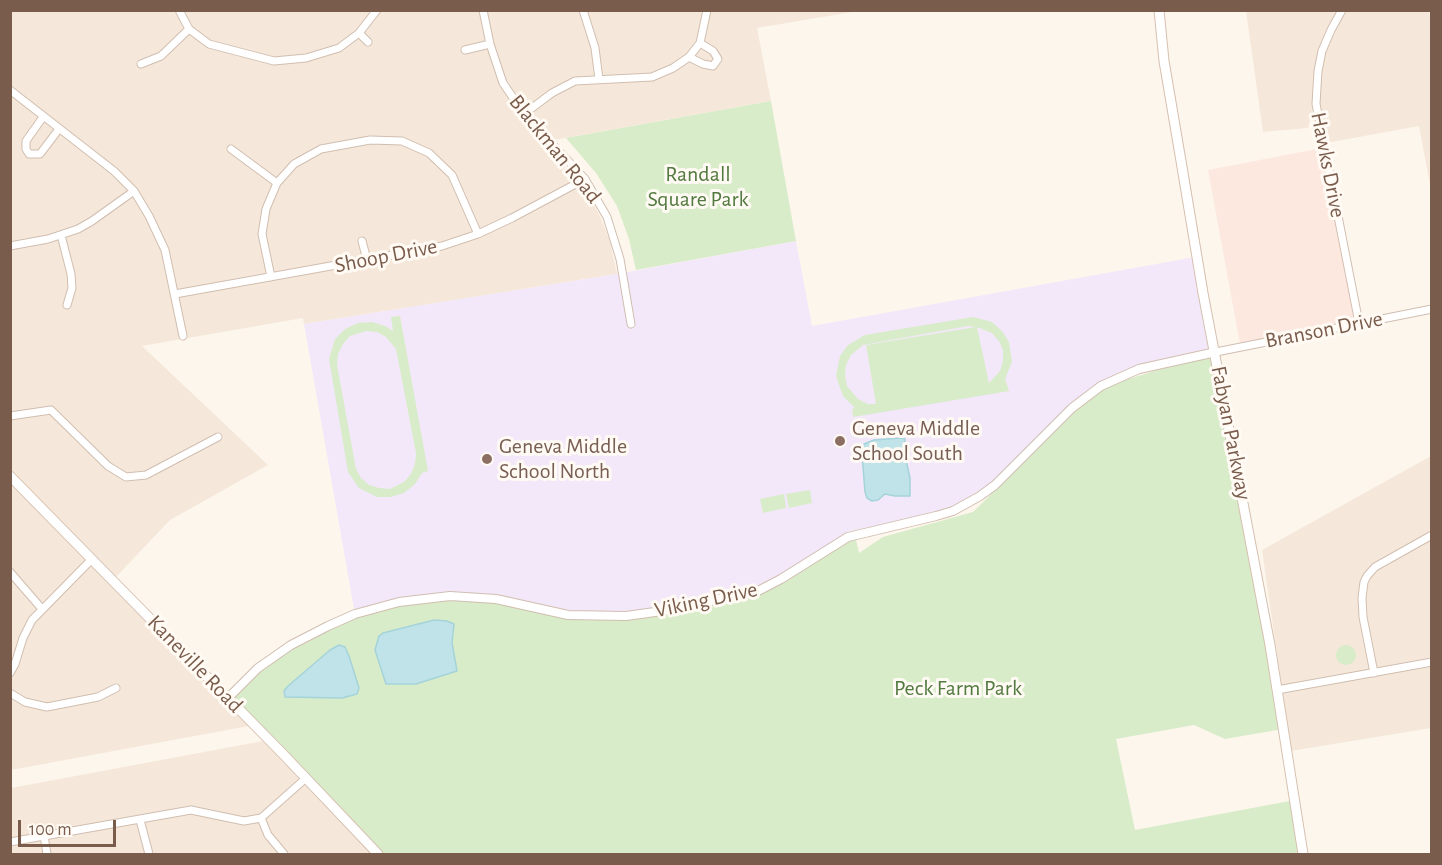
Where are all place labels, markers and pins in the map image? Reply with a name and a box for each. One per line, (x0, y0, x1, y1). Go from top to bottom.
place label: Geneva Middle School South (852, 415, 980, 466)
place label: Geneva Middle School North (499, 433, 627, 484)
marker: Geneva Middle School South (833, 434, 847, 448)
marker: Geneva Middle School North (480, 452, 494, 466)

